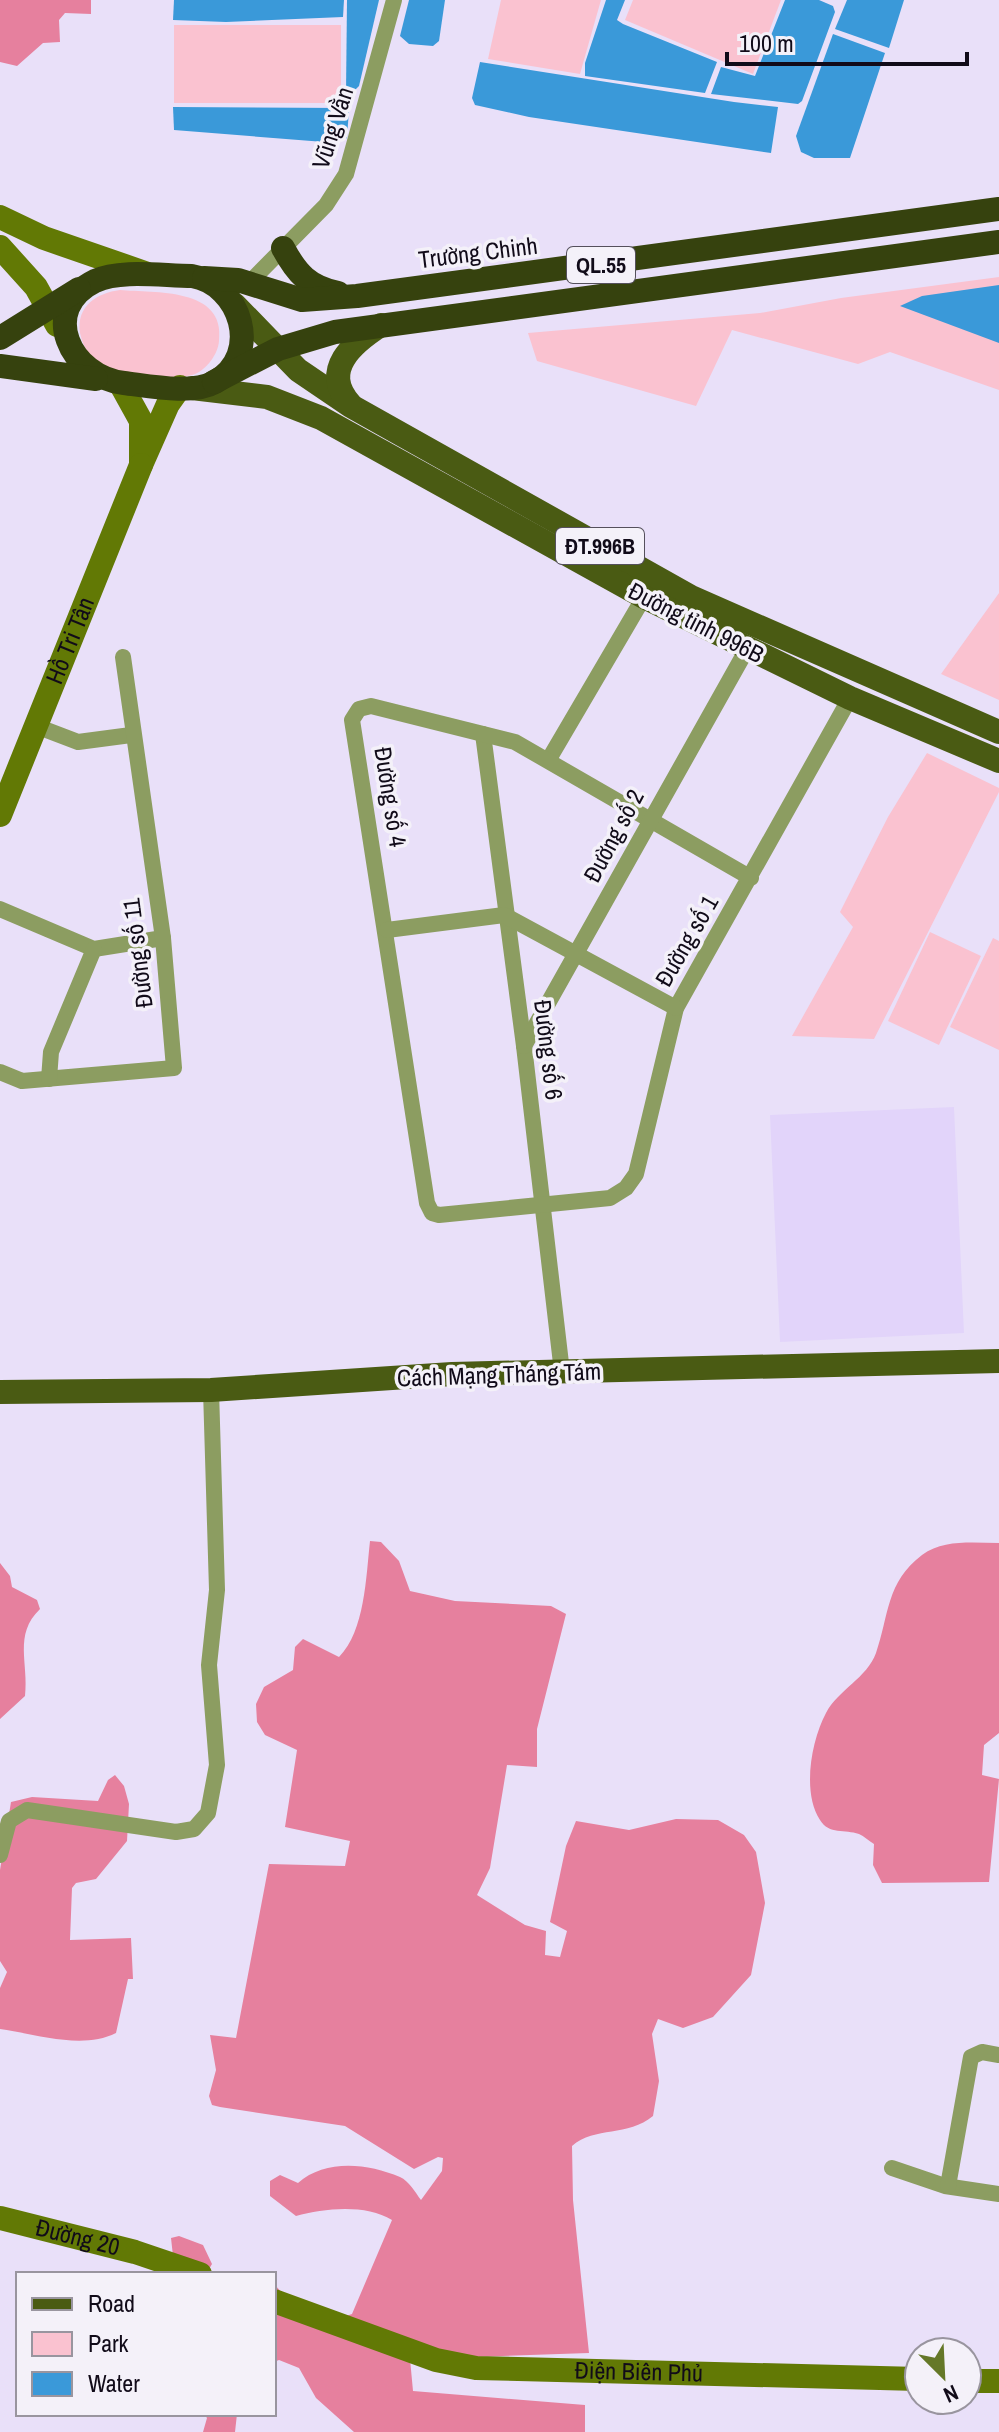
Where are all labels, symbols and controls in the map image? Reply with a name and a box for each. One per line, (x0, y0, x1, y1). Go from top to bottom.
scale bar (727, 16, 967, 66)
text: 100 m (739, 27, 794, 59)
street label: Vũng Vằn (304, 83, 360, 173)
street label: Trường Chinh (417, 229, 539, 275)
road number: QL.55 (567, 247, 635, 283)
road number: ĐT.996B (556, 528, 644, 564)
street label: Đường tỉnh 996B (623, 574, 770, 670)
street label: Hồ Tri Tân (37, 592, 101, 688)
street label: Đường số 4 (367, 745, 415, 849)
street label: Đường số 2 (575, 784, 651, 887)
street label: Đường số 1 (647, 889, 725, 992)
street label: Đường số 11 (114, 896, 160, 1010)
street label: Đường số 6 (527, 998, 571, 1102)
street label: Cách Mạng Tháng Tám (396, 1354, 602, 1394)
street label: Đường 20 (32, 2211, 123, 2263)
legend (16, 2272, 276, 2416)
text: Road (88, 2287, 135, 2319)
text: Park (88, 2327, 129, 2359)
north arrow (903, 2336, 983, 2416)
street label: Điện Biên Phủ (574, 2353, 703, 2389)
text: Water (88, 2367, 140, 2399)
text: N (939, 2378, 963, 2411)

